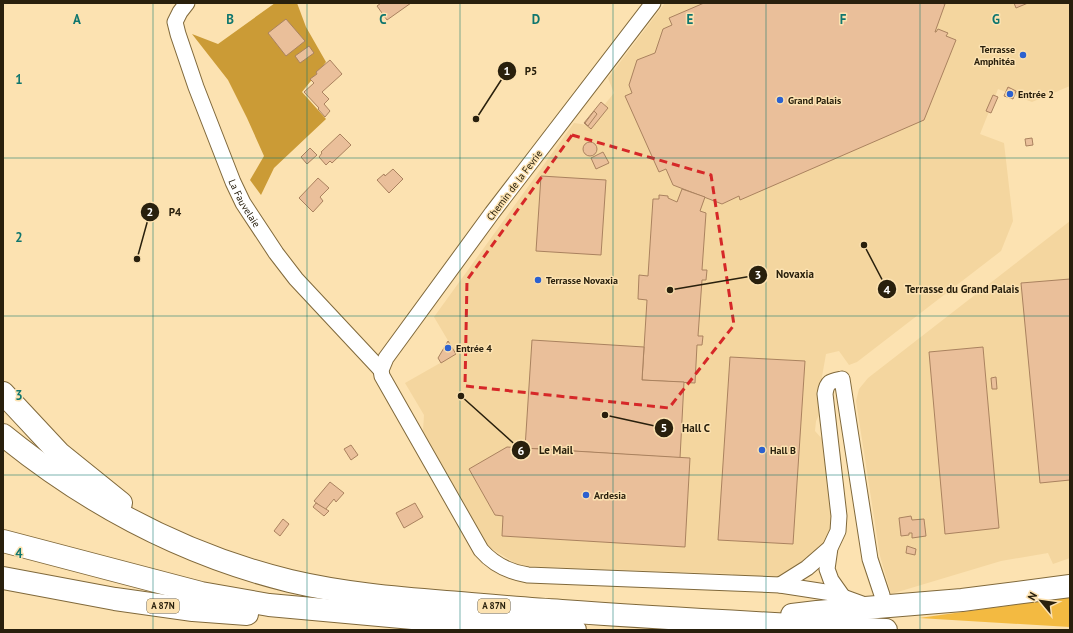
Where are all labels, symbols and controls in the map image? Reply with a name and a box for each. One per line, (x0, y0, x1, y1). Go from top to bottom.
text: A (73, 11, 81, 28)
text: B (226, 11, 234, 28)
text: C (379, 11, 387, 28)
text: D (532, 11, 540, 28)
text: E (687, 11, 694, 28)
text: F (840, 11, 847, 28)
text: G (992, 11, 1000, 28)
place label: Terrasse Amphitéa (974, 43, 1015, 68)
marker: Terrasse Amphitéa (1018, 50, 1028, 60)
callout: P5 (497, 59, 545, 82)
text: 1 (504, 63, 510, 78)
text: P5 (525, 64, 537, 78)
text: 1 (15, 71, 23, 88)
place label: Entrée 2 (1018, 88, 1054, 101)
marker: Entrée 2 (1005, 89, 1015, 99)
place label: Grand Palais (788, 94, 841, 107)
marker: Grand Palais (775, 95, 785, 105)
street label: Chemin de la Fevrie (484, 147, 545, 223)
street label: La Fauvelaie (225, 177, 263, 230)
callout: P4 (140, 200, 189, 223)
text: 2 (147, 204, 153, 219)
text: P4 (169, 205, 182, 219)
text: 2 (15, 229, 23, 246)
callout: Novaxia (748, 263, 822, 286)
text: 3 (755, 267, 761, 282)
text: Novaxia (776, 267, 814, 281)
place label: Terrasse Novaxia (546, 274, 618, 287)
marker: Terrasse Novaxia (533, 275, 543, 285)
callout: Terrasse du Grand Palais (877, 278, 1027, 301)
text: 4 (884, 282, 891, 297)
text: Terrasse du Grand Palais (905, 282, 1019, 296)
place label: Entrée 4 (456, 342, 492, 355)
marker: Entrée 4 (443, 343, 453, 353)
text: 3 (15, 387, 23, 404)
callout: Hall C (654, 417, 718, 440)
text: 5 (661, 420, 667, 435)
text: Hall C (682, 421, 710, 435)
callout: Le Mail (511, 439, 581, 462)
text: 6 (518, 443, 525, 458)
text: Le Mail (539, 443, 574, 457)
place label: Hall B (770, 444, 796, 457)
marker: Hall B (757, 445, 767, 455)
place label: Ardesia (594, 489, 626, 502)
marker: Ardesia (581, 490, 591, 500)
text: 4 (15, 545, 23, 562)
north arrow (1021, 581, 1061, 621)
text: N (1024, 590, 1040, 603)
road number: A 87N (147, 599, 179, 613)
road number: A 87N (478, 599, 510, 613)

